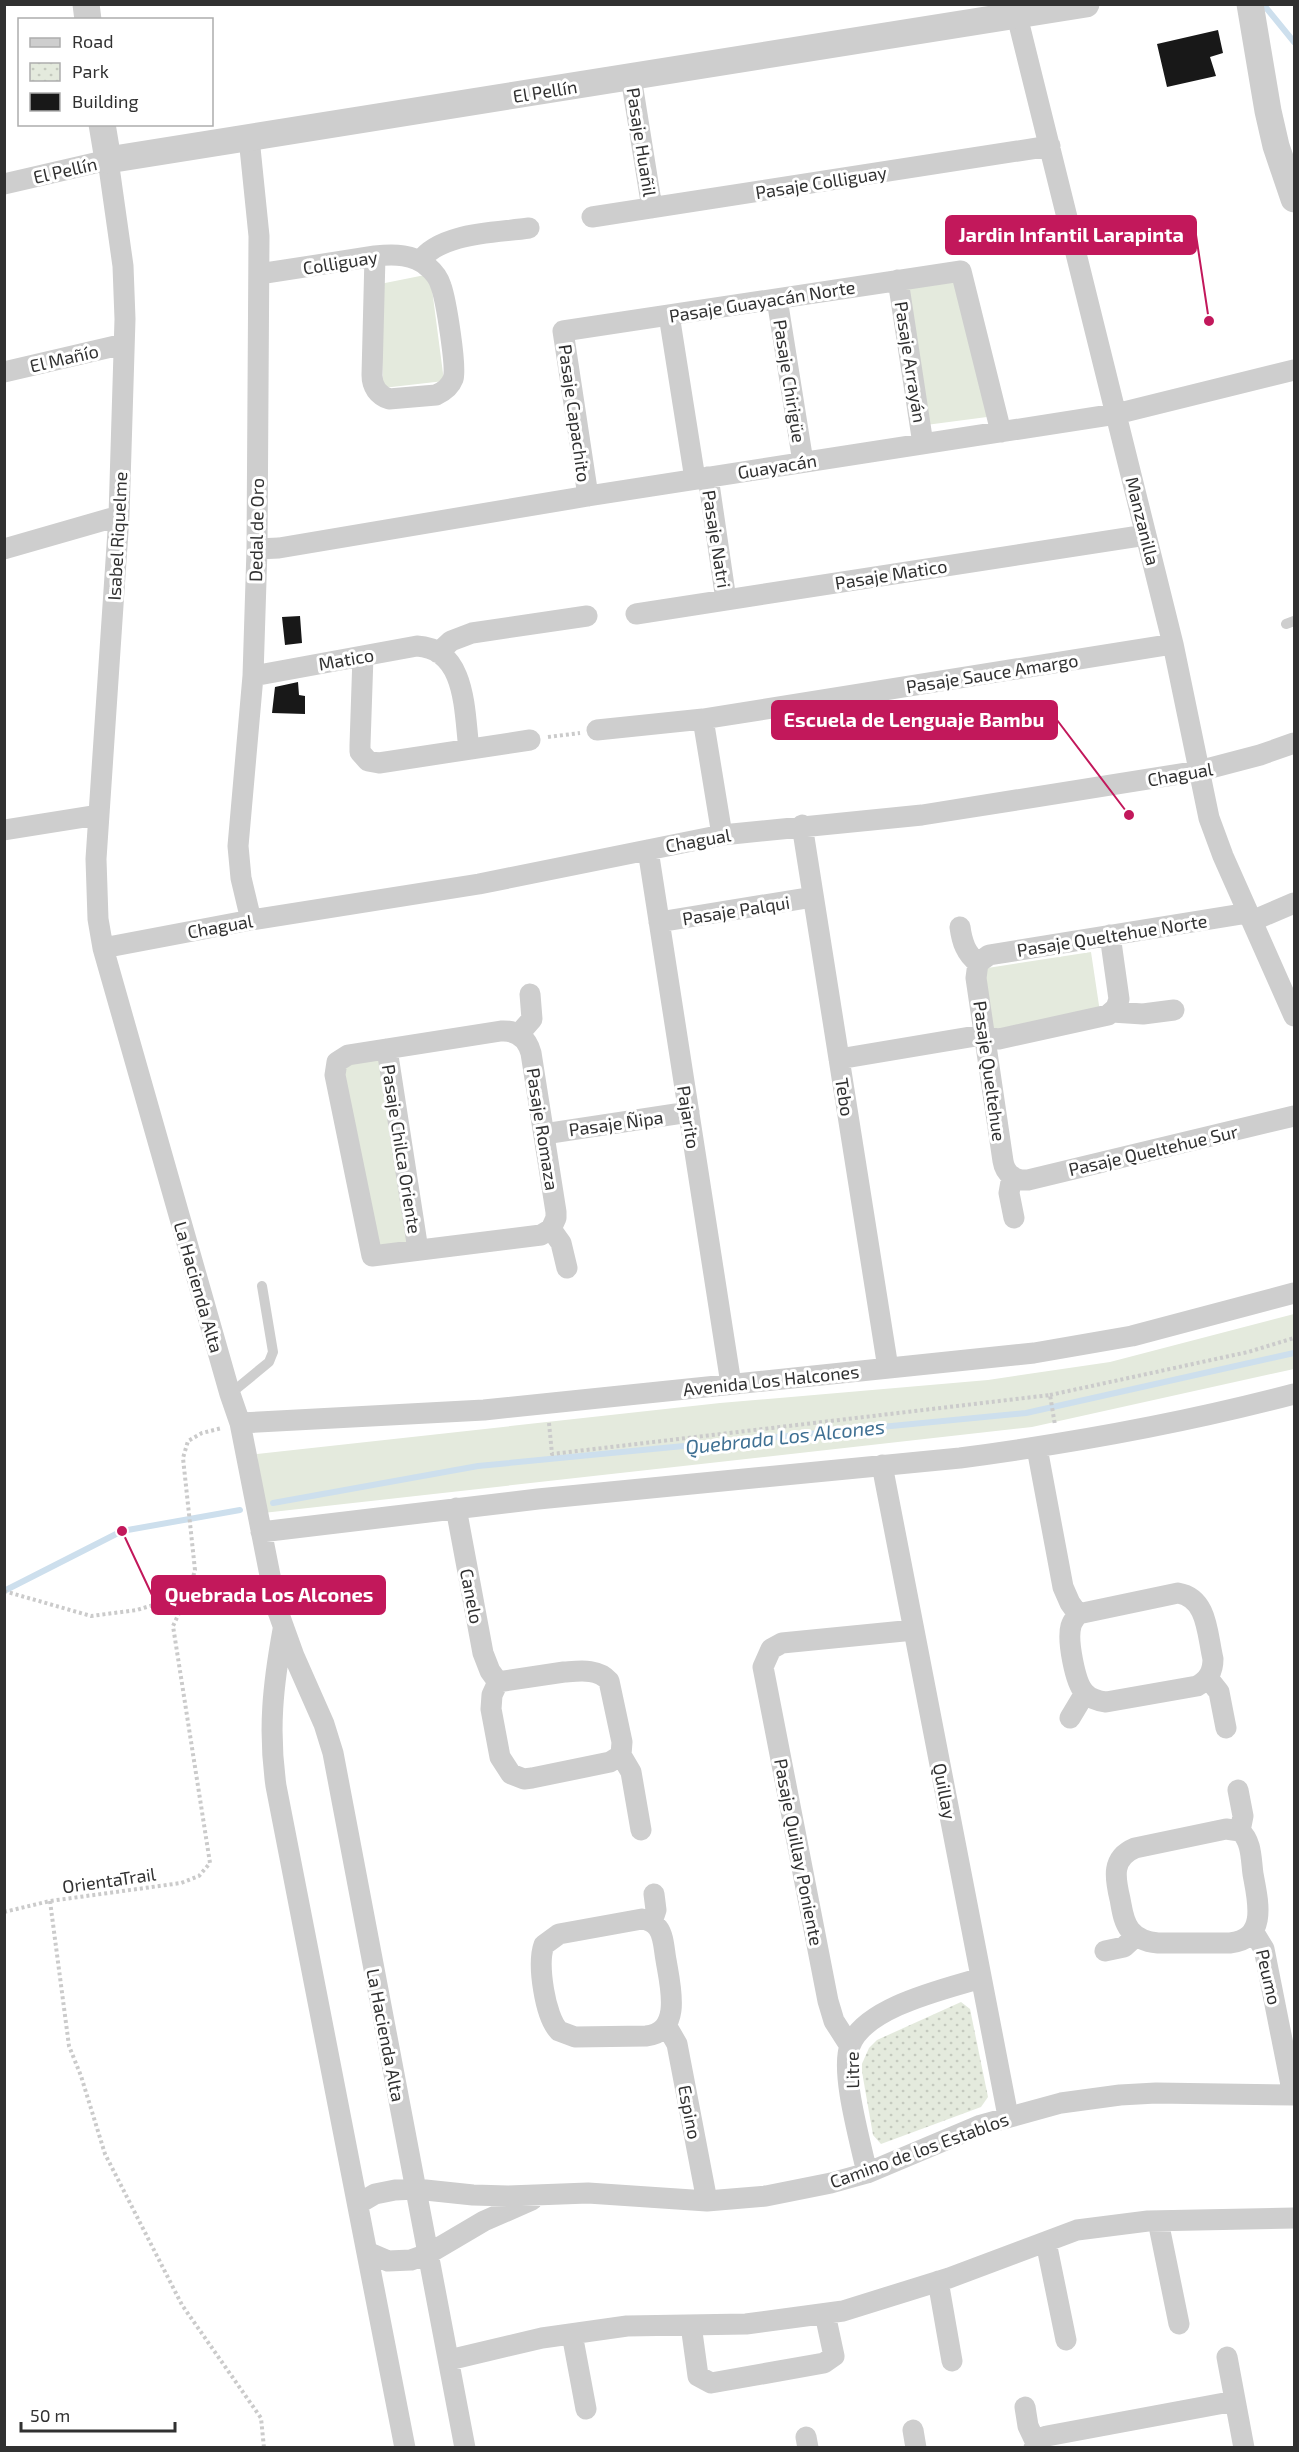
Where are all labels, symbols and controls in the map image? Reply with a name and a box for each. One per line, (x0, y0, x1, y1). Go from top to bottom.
legend (18, 18, 213, 126)
text: Road (72, 30, 113, 52)
text: Park (72, 60, 109, 82)
street label: El Pellín (511, 75, 579, 107)
street label: Pasaje Huañil (623, 86, 662, 199)
text: Building (72, 90, 139, 112)
street label: El Pellín (31, 152, 99, 188)
street label: Pasaje Colliguay (754, 161, 889, 203)
callout: Jardin Infantil Larapinta (946, 216, 1196, 254)
text: Jardin Infantil Larapinta (958, 222, 1184, 246)
street label: Colliguay (301, 245, 379, 279)
street label: Pasaje Guayacán Norte (667, 275, 857, 327)
street label: Pasaje Arrayán (891, 300, 931, 424)
street label: Pasaje Chirigüe (769, 318, 811, 444)
street label: El Mañío (28, 339, 100, 377)
street label: Pasaje Capachito (554, 343, 596, 483)
street label: Guayacán (736, 449, 818, 483)
street label: Isabel Riquelme (103, 471, 131, 601)
street label: Manzanilla (1121, 474, 1165, 568)
street label: Dedal de Oro (244, 478, 268, 582)
street label: Pasaje Natri (698, 489, 736, 589)
street label: Pasaje Matico (833, 554, 949, 594)
street label: Matico (317, 643, 375, 675)
street label: Pasaje Sauce Amargo (904, 649, 1080, 697)
callout: Escuela de Lenguaje Bambu (772, 701, 1057, 739)
text: Escuela de Lenguaje Bambu (784, 707, 1044, 731)
street label: Chagual (1146, 757, 1215, 791)
street label: Chagual (664, 823, 733, 857)
street label: Pasaje Palqui (681, 891, 791, 929)
street label: Chagual (186, 909, 255, 943)
street label: Pasaje Queltehue Norte (1015, 909, 1209, 961)
street label: Pasaje Queltehue (969, 999, 1011, 1143)
street label: Pasaje Chilca Oriente (378, 1063, 426, 1235)
street label: Pasaje Romaza (522, 1066, 564, 1192)
street label: Tebo (831, 1076, 859, 1118)
street label: Pajarito (673, 1084, 705, 1150)
street label: Pasaje Ñipa (567, 1105, 665, 1141)
street label: Pasaje Queltehue Sur (1066, 1120, 1240, 1180)
street label: La Hacienda Alta (170, 1219, 228, 1355)
street label: Avenida Los Halcones (682, 1360, 860, 1400)
water label: Quebrada Los Alcones (684, 1414, 886, 1458)
street label: Canelo (456, 1566, 488, 1626)
callout: Quebrada Los Alcones (152, 1576, 385, 1614)
text: Quebrada Los Alcones (165, 1582, 373, 1607)
street label: Pasaje Quillay Poniente (770, 1756, 828, 1948)
street label: Quillay (929, 1761, 961, 1821)
street label: OrientaTrail (61, 1862, 158, 1897)
street label: Peumo (1252, 1947, 1286, 2007)
street label: La Hacienda Alta (362, 1966, 410, 2104)
street label: Litre (841, 2051, 863, 2089)
street label: Espino (674, 2083, 706, 2141)
street label: Camino de los Establos (827, 2107, 1011, 2193)
scale bar (21, 2395, 176, 2433)
text: 50 m (30, 2404, 70, 2426)

